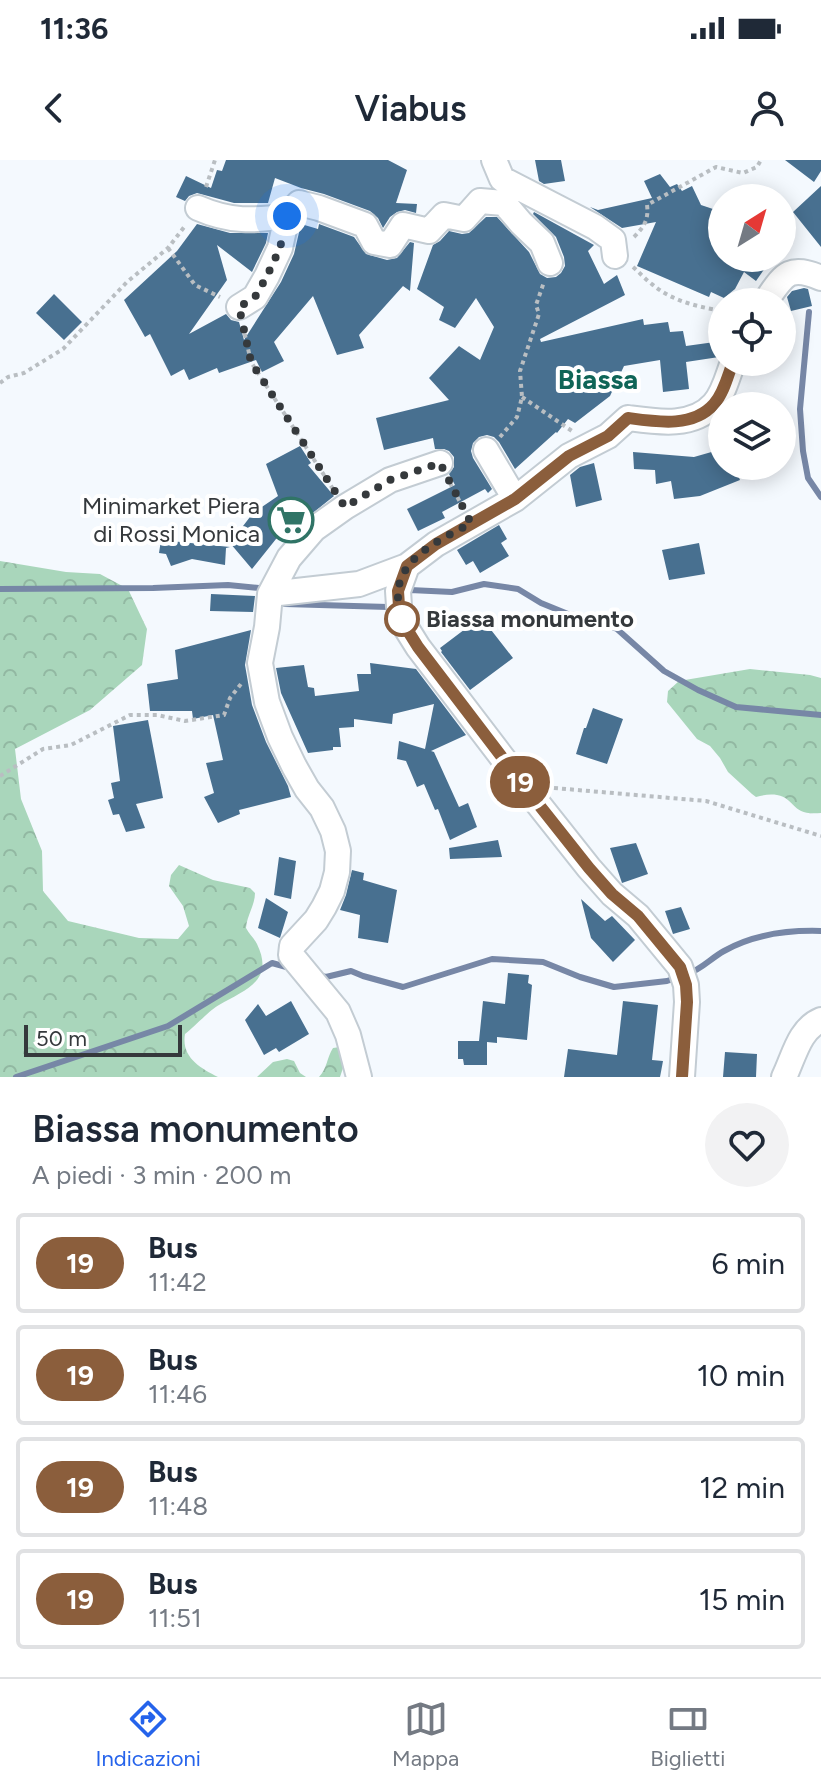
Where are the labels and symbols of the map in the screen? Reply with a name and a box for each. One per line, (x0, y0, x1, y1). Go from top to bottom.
north arrow (708, 184, 796, 272)
your location (267, 196, 307, 236)
district label: Biassa (558, 362, 638, 396)
place label: Minimarket Piera di Rossi Monica (82, 491, 260, 548)
supermarket icon: Minimarket Piera di Rossi Monica (267, 496, 315, 544)
marker: Biassa monumento (385, 602, 419, 636)
place label: Biassa monumento (426, 604, 634, 633)
line badge: 19 (484, 756, 556, 808)
scale bar (24, 1021, 182, 1057)

